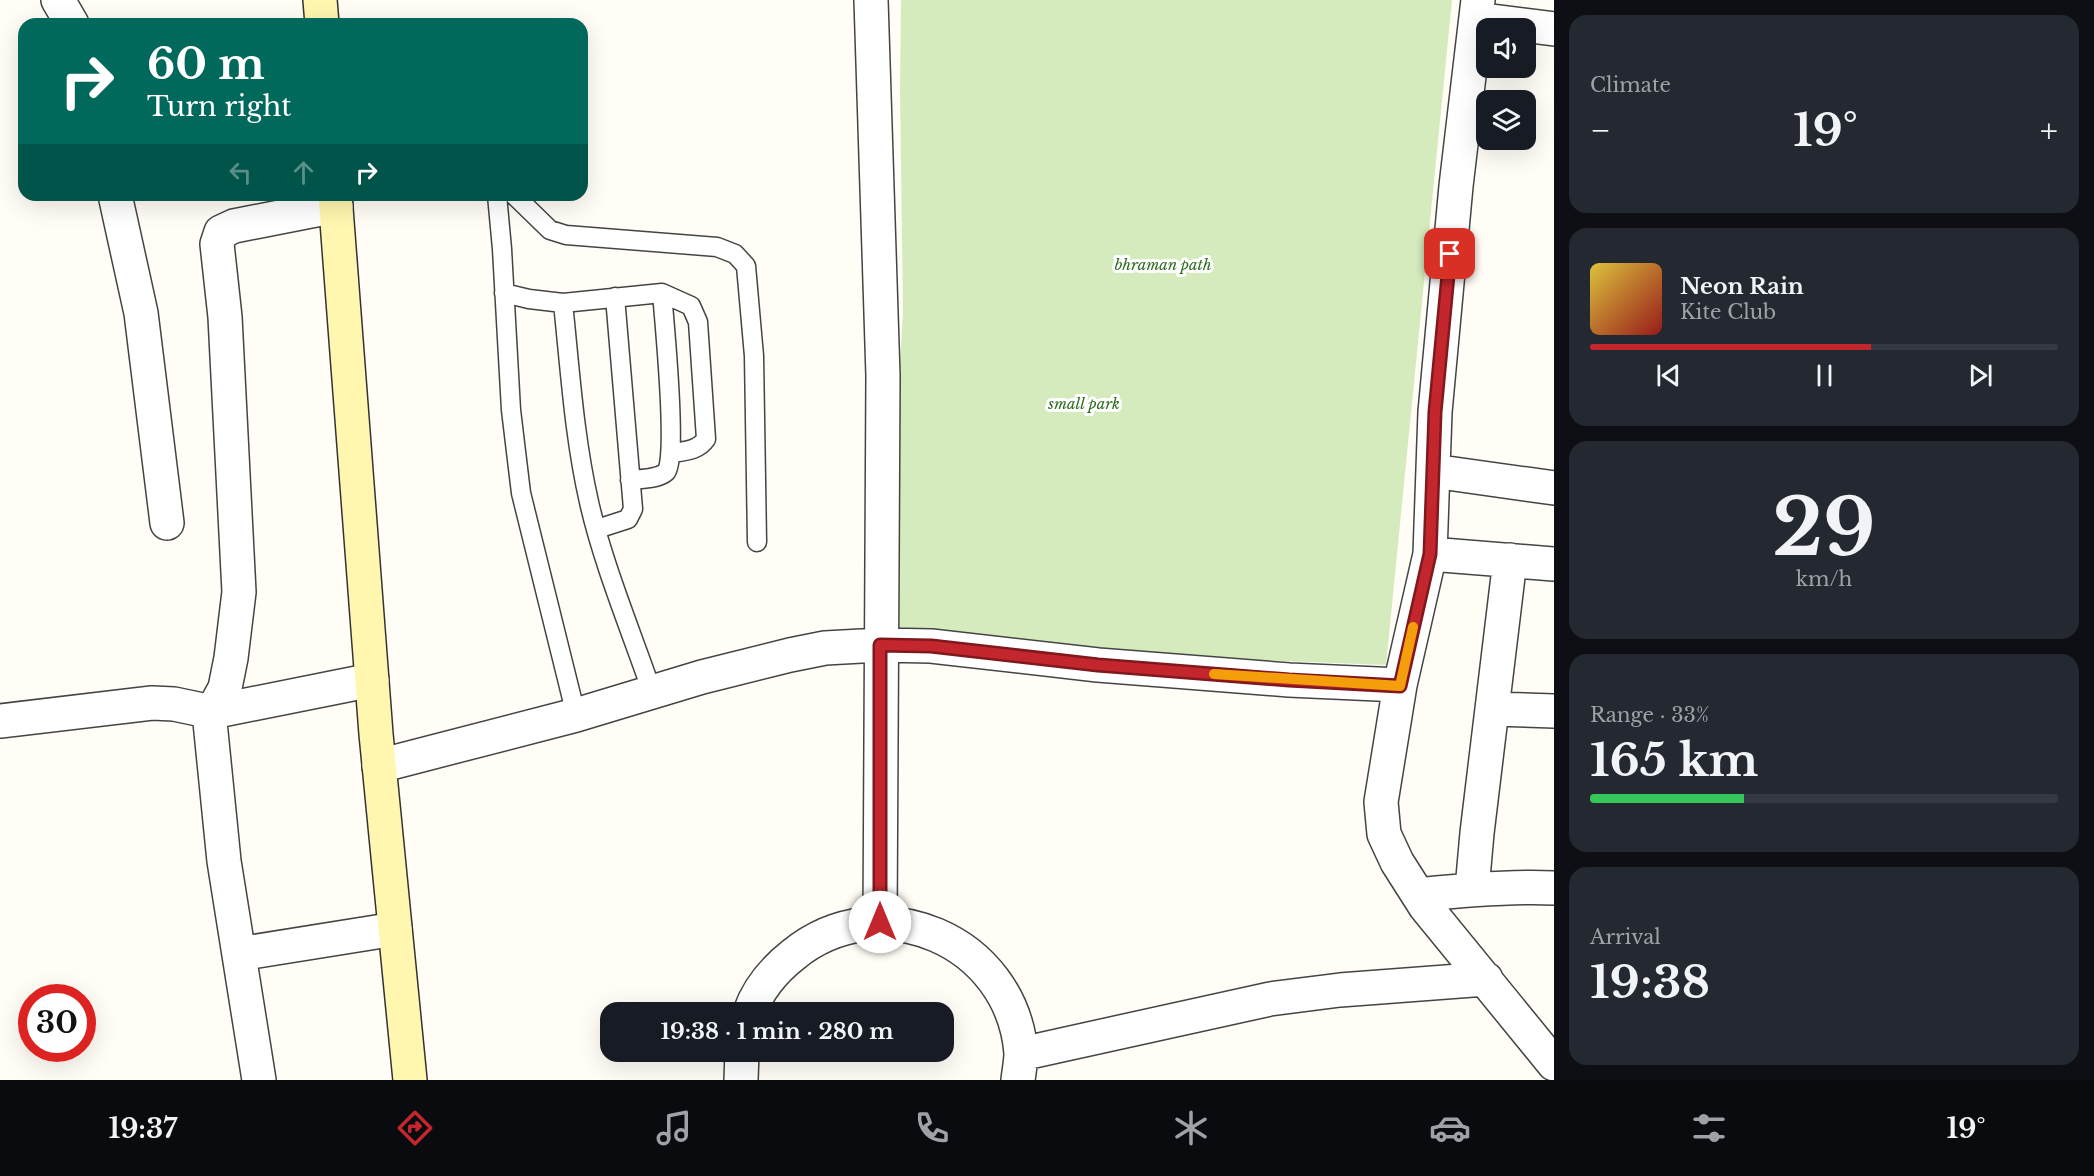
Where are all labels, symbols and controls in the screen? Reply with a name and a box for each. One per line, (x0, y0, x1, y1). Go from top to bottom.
map controls (1476, 18, 1536, 150)
button: sound (1476, 18, 1536, 78)
text: 60 m (147, 38, 265, 90)
icon: right (48, 42, 126, 120)
text: Climate (1590, 73, 1671, 97)
text: Turn right (147, 90, 291, 123)
button: layers (1476, 90, 1536, 150)
text: 19° (1793, 102, 1858, 158)
text: − (1590, 110, 1611, 151)
text: + (2040, 110, 2058, 151)
icon: left (224, 156, 257, 189)
icon: ahead (287, 156, 320, 189)
icon: right (350, 156, 383, 189)
pin (1424, 228, 1475, 279)
icon: arrive (1433, 237, 1466, 270)
park label: bhraman path (1114, 255, 1212, 274)
text: Neon Rain (1680, 273, 1804, 300)
text: Kite Club (1680, 300, 1776, 324)
icon: previous (1652, 359, 1685, 392)
icon: pause (1808, 359, 1841, 392)
icon: next (1964, 359, 1997, 392)
park label: small park (1047, 394, 1120, 413)
text: 29 (1772, 479, 1876, 576)
text: km/h (1796, 567, 1852, 591)
text: Range · 33% (1590, 703, 1709, 727)
text: 165 km (1590, 732, 1758, 788)
position arrow (848, 890, 912, 954)
text: Arrival (1590, 925, 1661, 949)
text: 19:38 (1590, 954, 1710, 1010)
speed limit sign: 30 (18, 984, 96, 1062)
text: 19:38 · 1 min · 280 m (660, 1018, 894, 1045)
icon: directions (394, 1107, 436, 1149)
icon: music (653, 1107, 695, 1149)
icon: phone (911, 1107, 953, 1149)
icon: climate (1170, 1107, 1212, 1149)
icon: car (1429, 1107, 1471, 1149)
icon: filters (1688, 1107, 1730, 1149)
text: 19:37 (108, 1112, 177, 1145)
text: 19° (1947, 1112, 1986, 1145)

